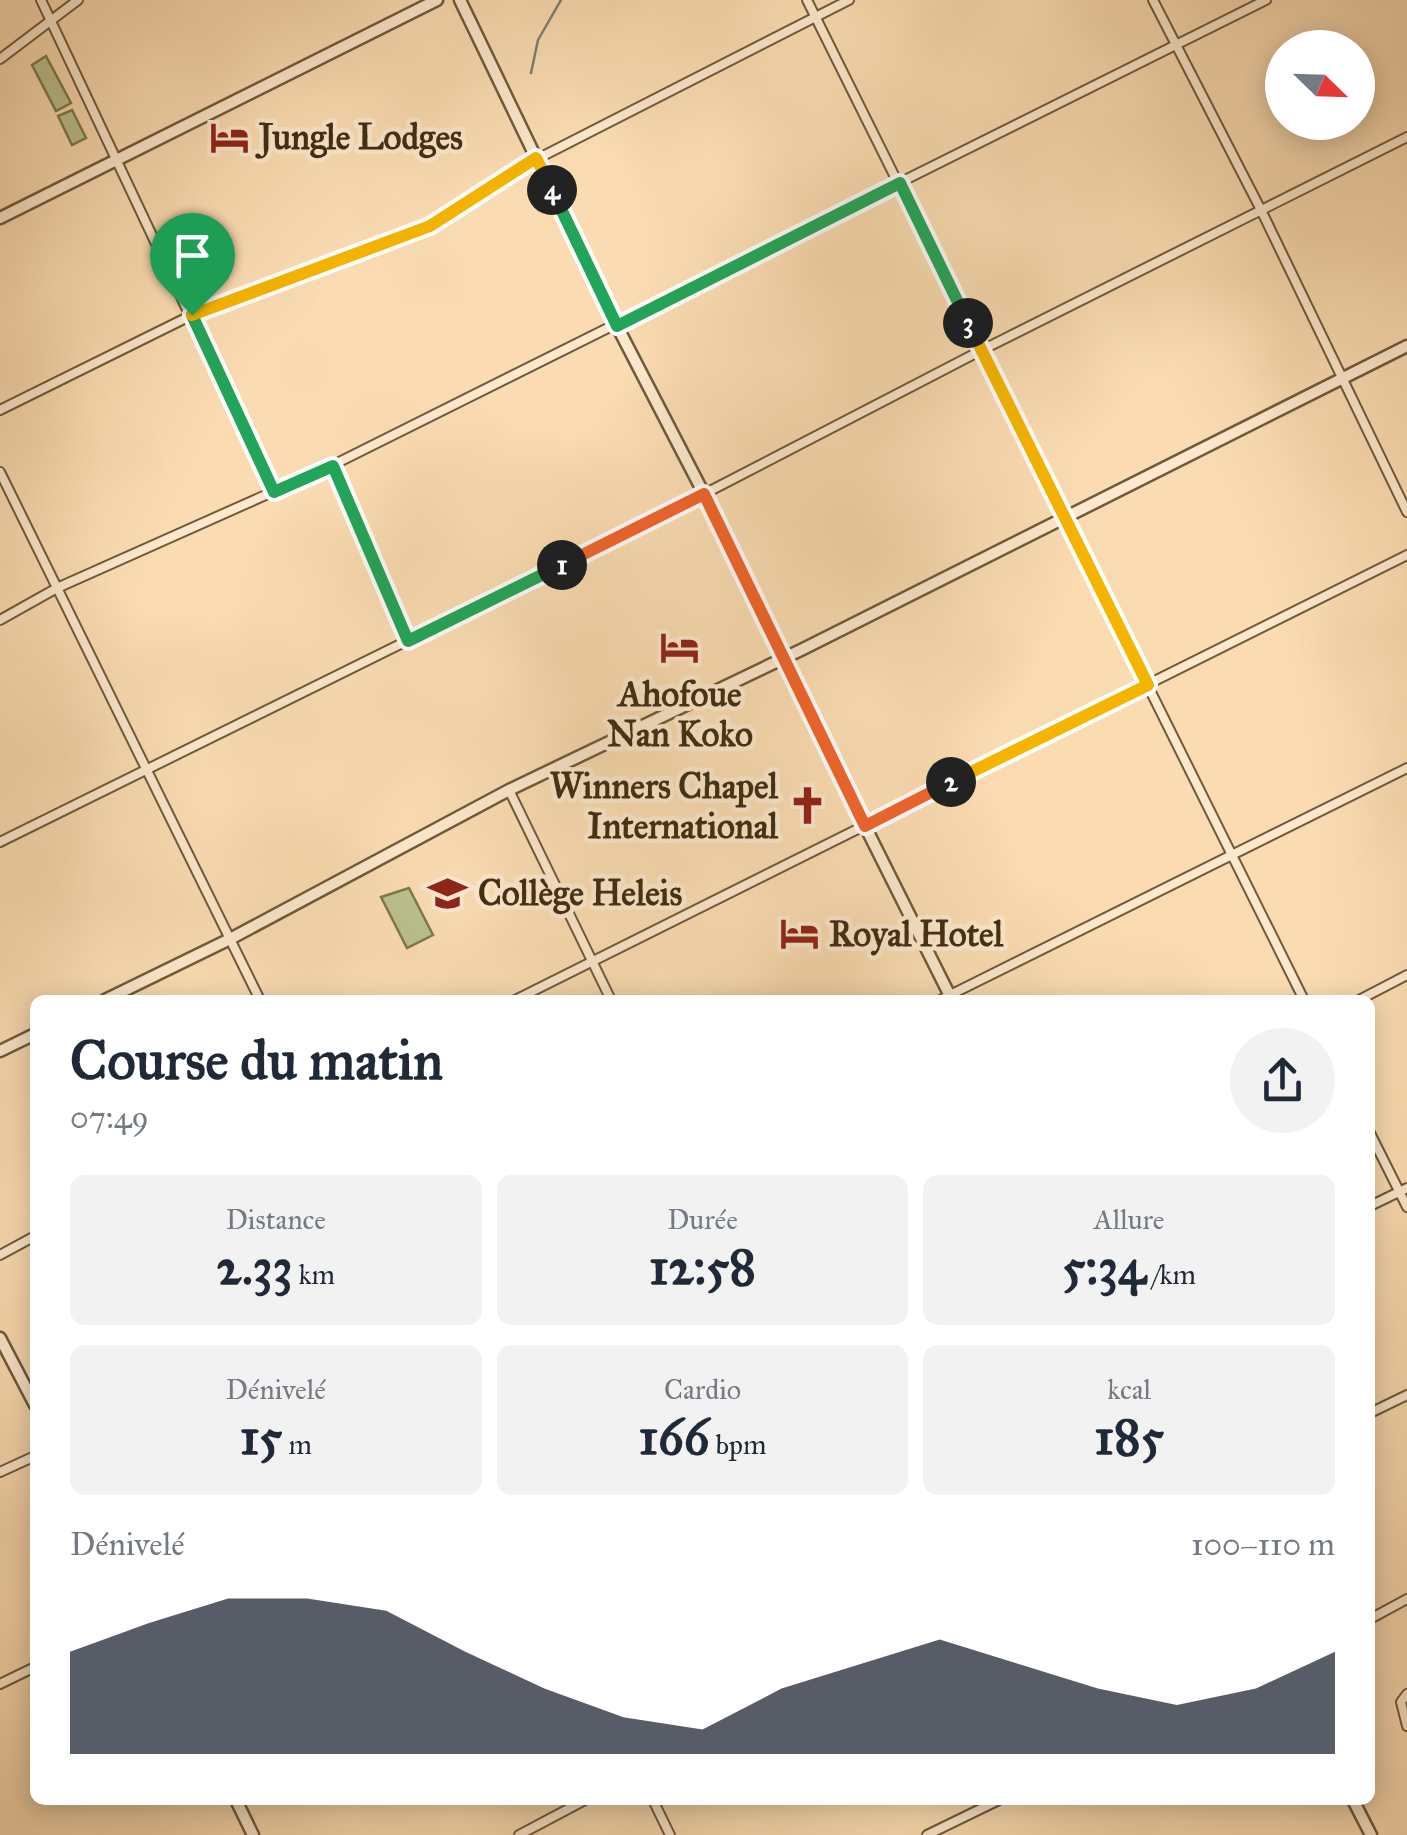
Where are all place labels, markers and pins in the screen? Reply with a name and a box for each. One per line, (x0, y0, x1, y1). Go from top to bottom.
hotel icon: Jungle Lodges (208, 116, 250, 158)
place label: Jungle Lodges (255, 116, 463, 159)
pin: 4 (527, 165, 577, 215)
pin (150, 213, 235, 316)
pin: 3 (943, 298, 993, 348)
pin: 1 (537, 540, 587, 590)
hotel icon: Ahofoue Nan Koko (659, 626, 701, 668)
place label: Ahofoue Nan Koko (607, 673, 753, 756)
pin: 2 (926, 757, 976, 807)
place label: Winners Chapel International (550, 765, 779, 848)
church icon: Winners Chapel International (787, 785, 829, 827)
school or university icon: Collège Heleis (427, 872, 469, 914)
place label: Collège Heleis (478, 872, 682, 915)
hotel icon: Royal Hotel (778, 913, 820, 955)
place label: Royal Hotel (829, 913, 1004, 956)

